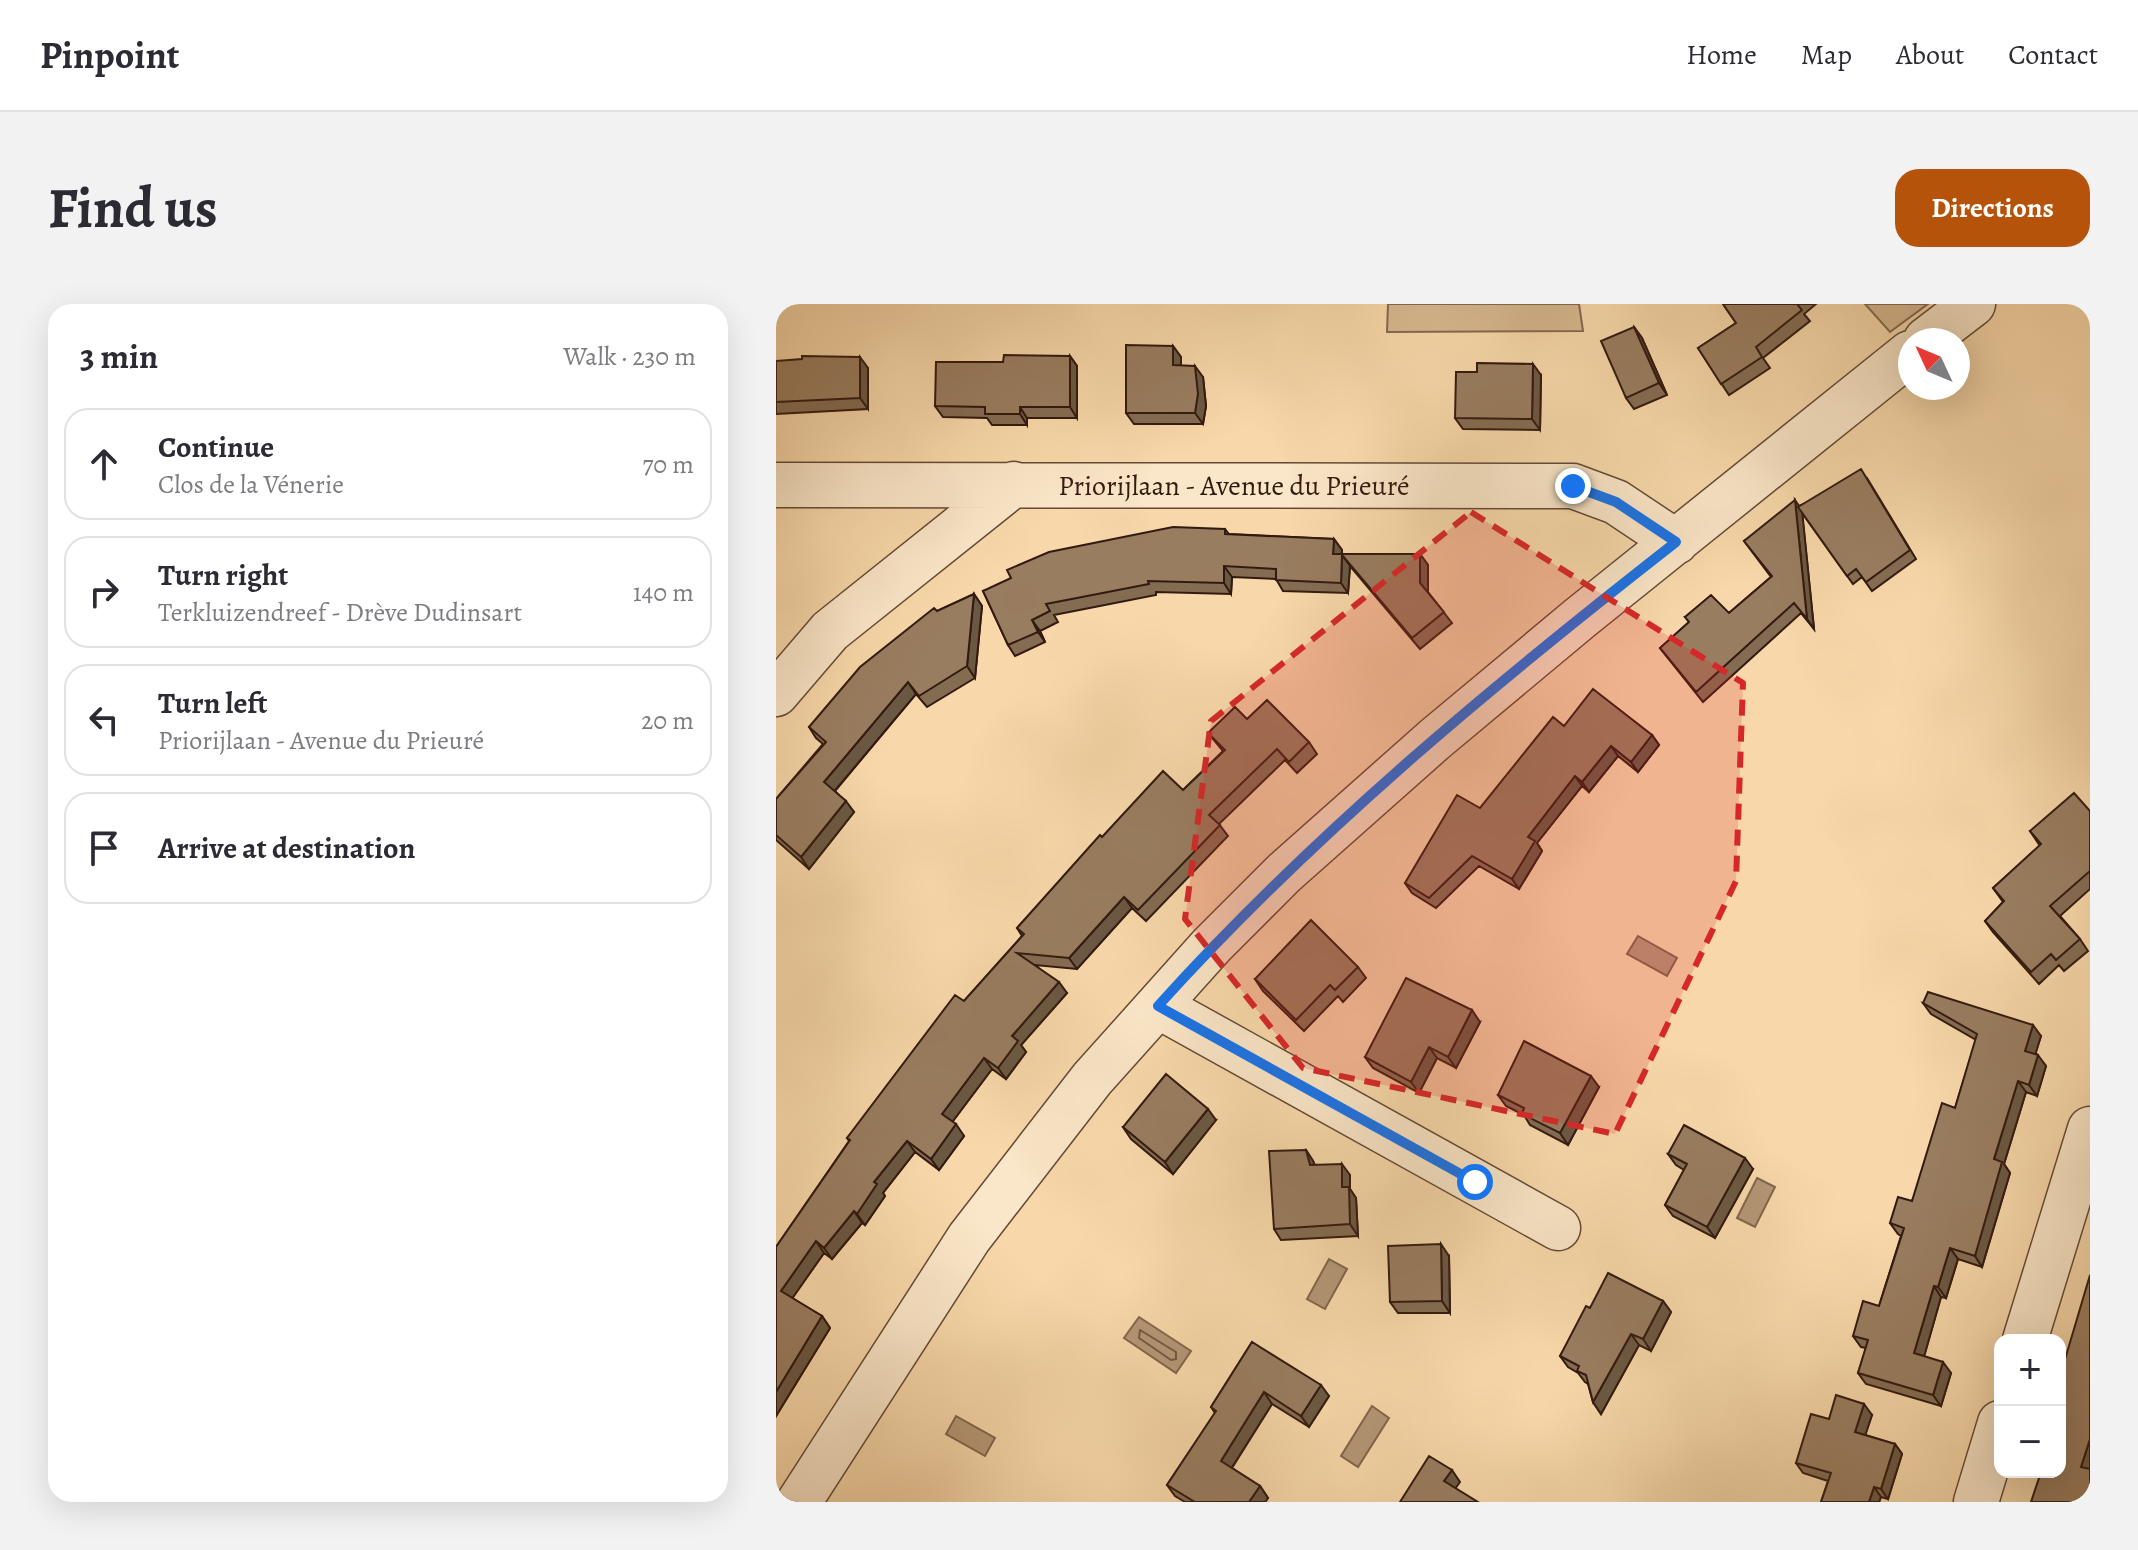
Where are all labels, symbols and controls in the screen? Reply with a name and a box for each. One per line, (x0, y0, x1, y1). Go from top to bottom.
text: Pinpoint (40, 29, 179, 81)
text: Home (1686, 36, 1757, 74)
text: Map (1801, 36, 1852, 74)
text: About (1896, 36, 1964, 74)
text: Contact (2008, 36, 2098, 74)
button: Directions (1895, 169, 2090, 247)
text: Find us (48, 170, 218, 246)
north arrow (1898, 328, 1970, 400)
text: 3 min (80, 333, 158, 380)
text: Walk · 230 m (563, 339, 696, 374)
text: Continue (158, 427, 274, 467)
icon: ahead (82, 442, 126, 486)
text: 70 m (642, 447, 694, 482)
text: Clos de la Vénerie (158, 467, 344, 502)
street label: Priorijlaan - Avenue du Prieuré (1058, 467, 1410, 505)
route end (1555, 468, 1591, 504)
text: Turn right (158, 555, 288, 595)
icon: right (82, 570, 126, 614)
text: 140 m (633, 575, 694, 610)
text: Terkluizendreef - Drève Dudinsart (158, 595, 522, 630)
text: Turn left (158, 683, 267, 723)
icon: left (82, 698, 126, 742)
text: 20 m (641, 703, 694, 738)
text: Priorijlaan - Avenue du Prieuré (158, 723, 484, 758)
icon: arrive (82, 826, 126, 870)
text: Arrive at destination (158, 828, 415, 868)
route start (1457, 1164, 1493, 1200)
map controls (1994, 1334, 2066, 1478)
button: + (1994, 1334, 2066, 1406)
button: − (1994, 1406, 2066, 1478)

